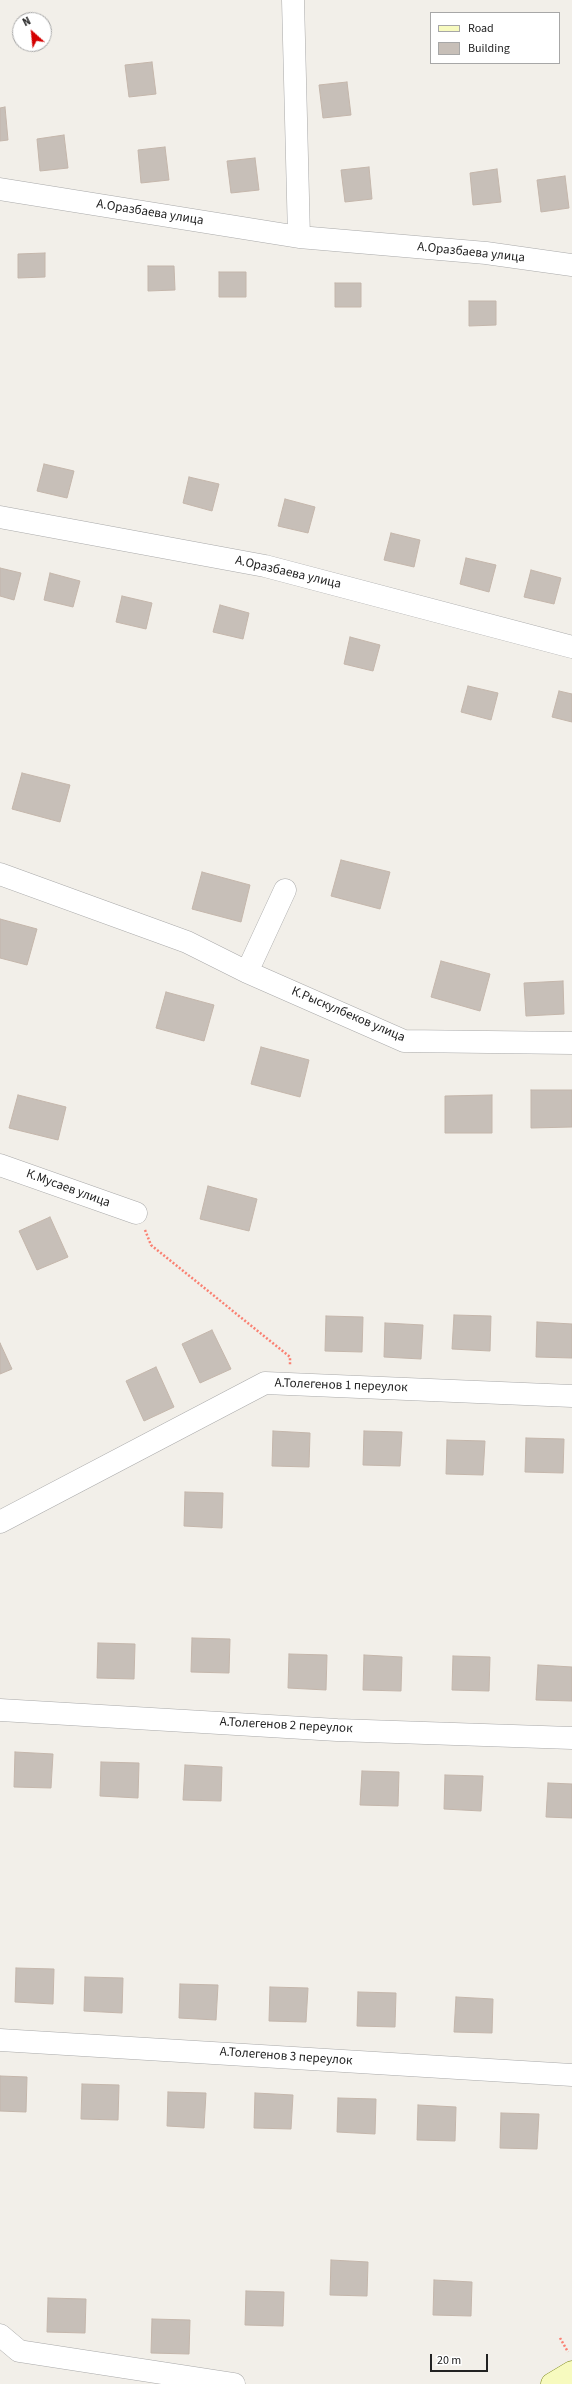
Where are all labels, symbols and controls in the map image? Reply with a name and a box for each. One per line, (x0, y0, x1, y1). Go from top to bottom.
north arrow (12, 12, 52, 52)
legend (430, 12, 560, 64)
text: N (20, 13, 33, 30)
text: Road (468, 20, 494, 37)
text: Building (468, 40, 510, 57)
street label: А.Оразбаева улица (95, 197, 205, 229)
street label: А.Оразбаева улица (416, 240, 526, 266)
street label: А.Оразбаева улица (234, 553, 342, 593)
street label: К.Рыскулбеков улица (289, 984, 407, 1046)
street label: К.Мусаев улица (24, 1167, 112, 1211)
street label: А.Толегенов 1 переулок (274, 1376, 408, 1396)
street label: А.Толегенов 2 переулок (219, 1715, 353, 1737)
street label: А.Толегенов 3 переулок (219, 2045, 353, 2069)
scale bar (432, 2346, 490, 2372)
text: 20 m (437, 2352, 461, 2369)

